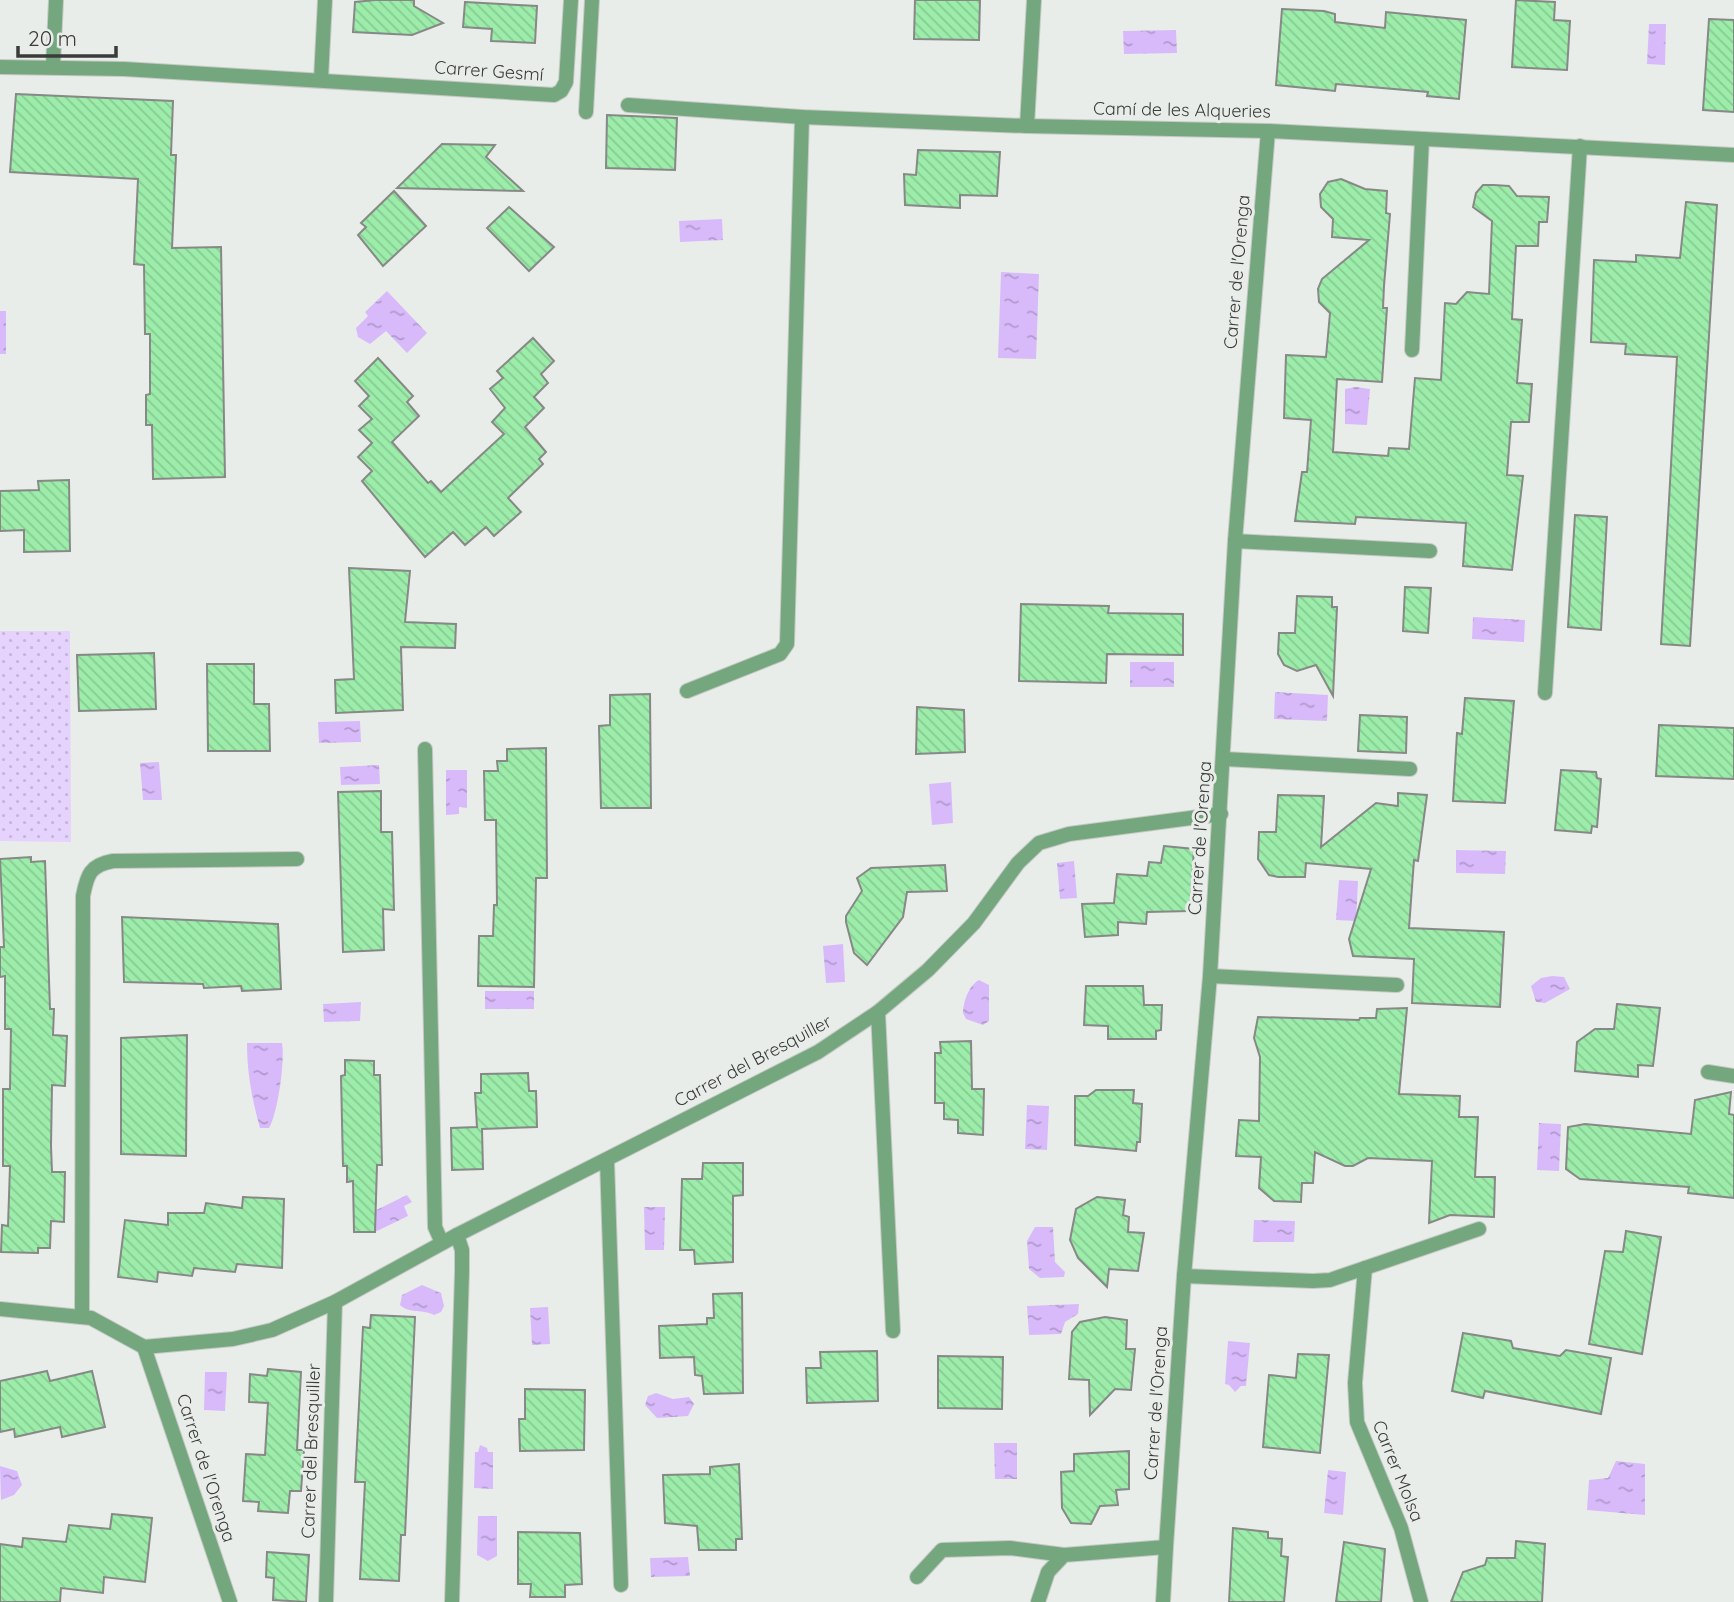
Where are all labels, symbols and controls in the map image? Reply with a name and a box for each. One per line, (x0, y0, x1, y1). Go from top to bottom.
scale bar (18, 14, 116, 58)
text: 20 m (28, 25, 77, 51)
street label: Carrer Gesmí (434, 55, 545, 86)
street label: Camí de les Alqueries (1093, 96, 1271, 123)
street label: Carrer de l'Orenga (1218, 194, 1255, 350)
street label: Carrer de l'Orenga (1183, 760, 1216, 916)
street label: Carrer del Bresquiller (670, 1009, 836, 1112)
street label: Carrer de l'Orenga (1139, 1325, 1172, 1481)
street label: Carrer del Bresquiller (296, 1363, 325, 1539)
street label: Carrer de l'Orenga (172, 1391, 241, 1545)
street label: Carrer Molsa (1368, 1417, 1429, 1525)

